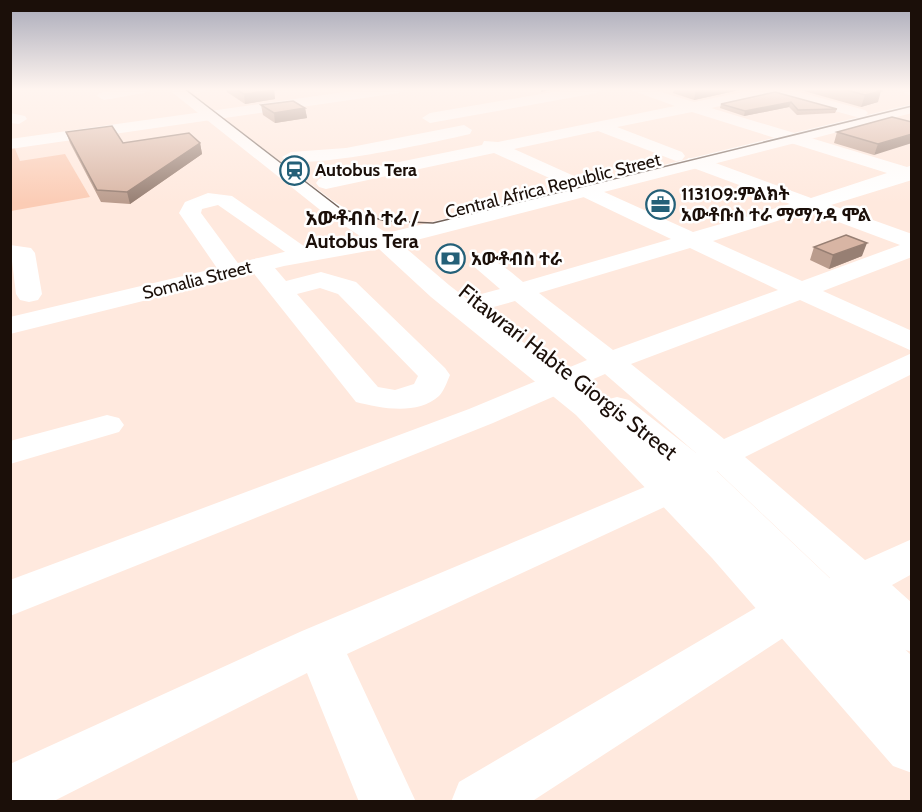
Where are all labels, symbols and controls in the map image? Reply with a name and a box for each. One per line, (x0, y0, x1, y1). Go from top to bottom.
street label: Central Africa Republic Street (443, 149, 663, 223)
station icon: Autobus Tera (278, 154, 310, 186)
place label: Autobus Tera (315, 159, 417, 181)
place label: 113109:ምልክት አውቶቡስ ተራ ማማንዳ ሞል (681, 183, 871, 226)
office icon: 113109:ምልክት አውቶቡስ ተራ ማማንዳ ሞል (644, 188, 676, 220)
district label: አውቶብስ ተራ / Autobus Tera (305, 206, 419, 253)
bank icon: አውቶብስ ተራ (434, 243, 466, 275)
place label: አውቶብስ ተራ (471, 248, 562, 270)
street label: Somalia Street (140, 256, 254, 304)
street label: Fitawrari Habte Giorgis Street (453, 278, 683, 466)

